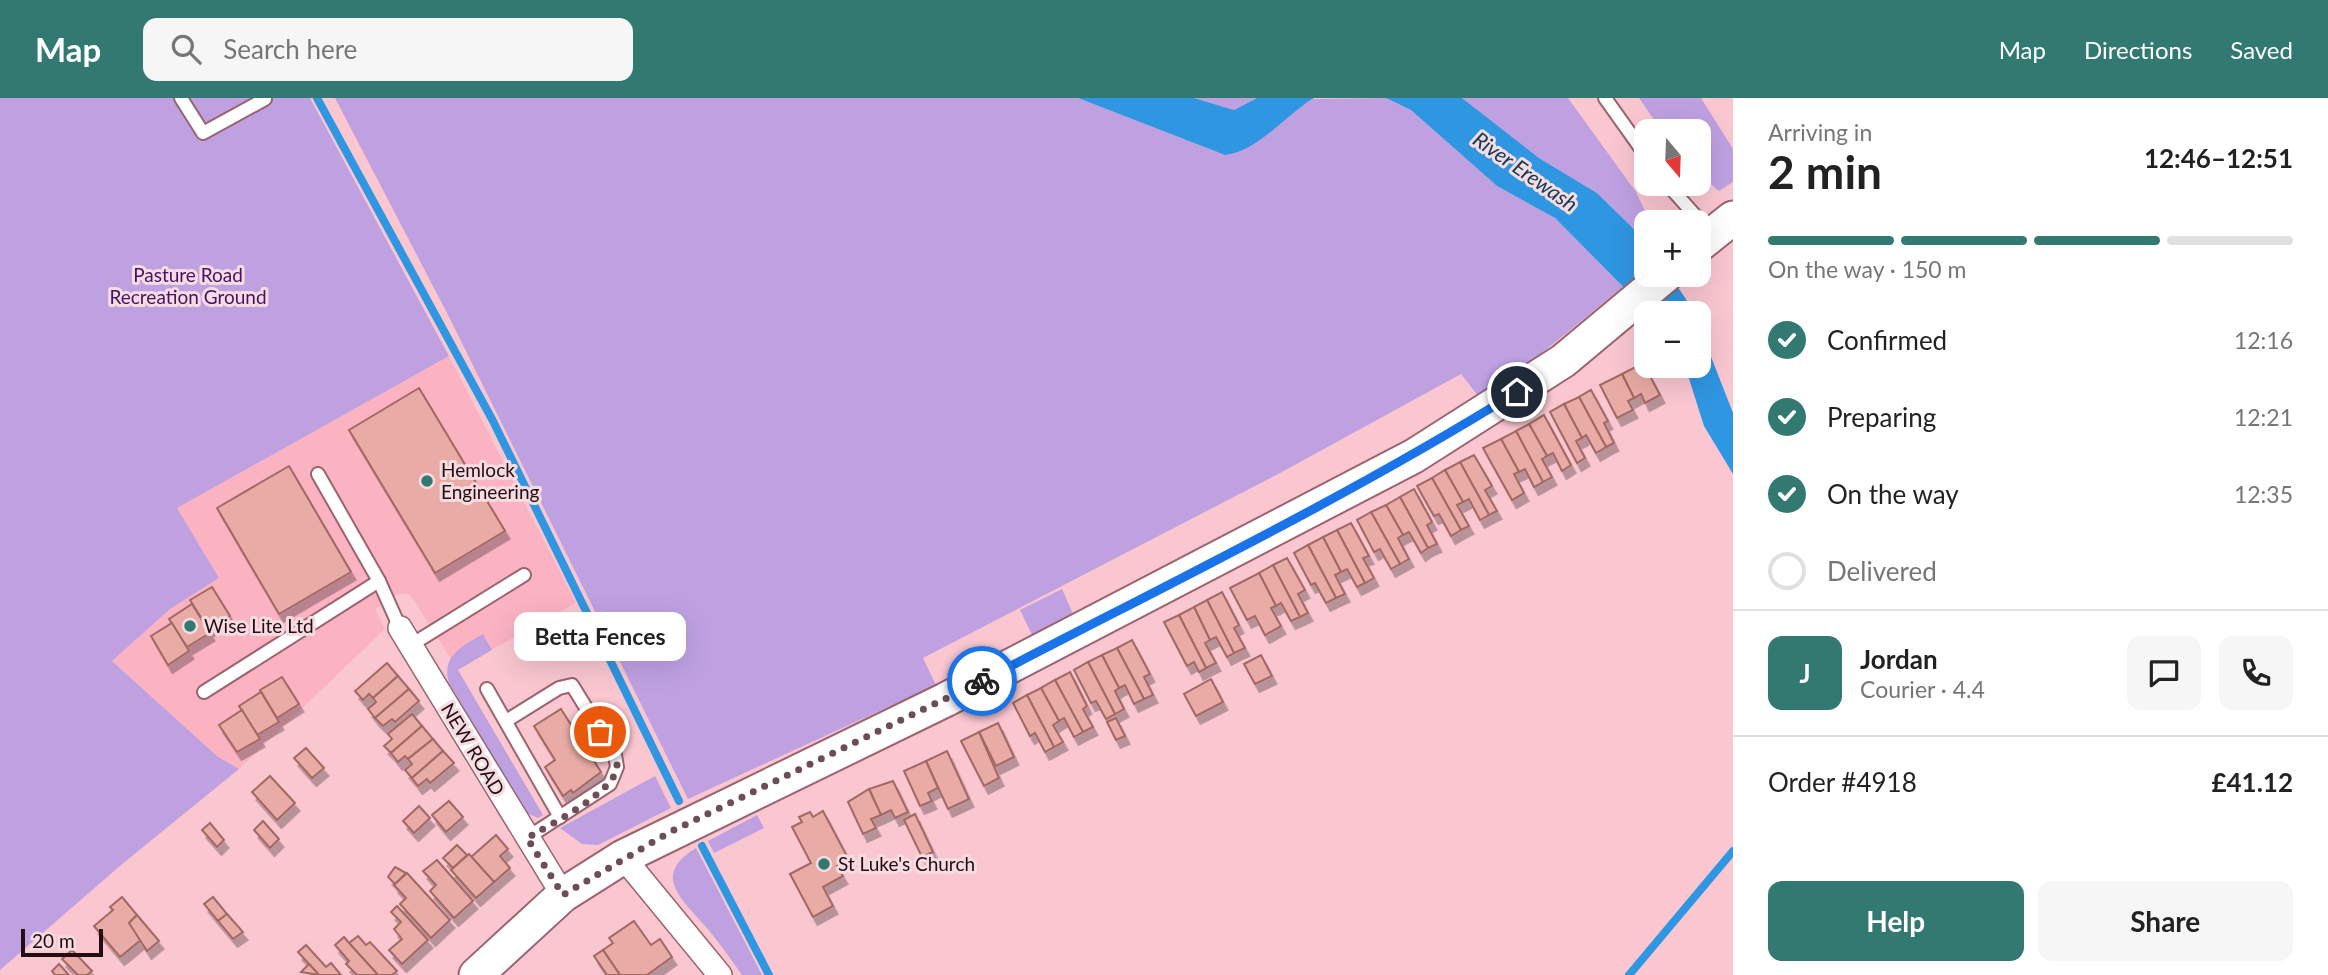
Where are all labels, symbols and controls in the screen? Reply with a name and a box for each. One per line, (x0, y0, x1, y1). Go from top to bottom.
search box (143, 18, 633, 81)
text: Map (35, 29, 101, 69)
icon: search (167, 30, 205, 68)
text: Search here (223, 33, 357, 65)
text: Map (1999, 35, 2046, 64)
text: Directions (2084, 35, 2192, 64)
text: Saved (2230, 35, 2293, 64)
text: Arriving in (1768, 118, 1872, 146)
north arrow (1634, 119, 1712, 196)
map controls (1634, 119, 1711, 378)
water label: River Erewash (1469, 126, 1583, 216)
text: 12:46–12:51 (2144, 142, 2293, 174)
text: 2 min (1768, 144, 1882, 199)
button: + (1634, 210, 1711, 287)
text: On the way · 150 m (1768, 255, 1967, 283)
park label: Pasture Road Recreation Ground (109, 263, 267, 308)
button: − (1634, 301, 1711, 378)
icon: check (1768, 321, 1806, 359)
text: Confirmed (1827, 324, 1947, 356)
text: 12:16 (2234, 326, 2293, 354)
pin (1487, 362, 1547, 422)
icon: home (1498, 373, 1536, 411)
icon: check (1768, 398, 1806, 436)
text: Preparing (1827, 401, 1936, 433)
text: 12:21 (2234, 403, 2293, 431)
place label: Hemlock Engineering (441, 458, 539, 503)
marker: Hemlock Engineering (419, 473, 435, 489)
icon: check (1768, 475, 1806, 513)
text: On the way (1827, 478, 1959, 510)
text: 12:35 (2234, 480, 2293, 508)
text: Delivered (1827, 555, 1937, 587)
callout: Betta Fences (514, 613, 686, 662)
place label: Wise Lite Ltd (204, 614, 314, 637)
marker: Wise Lite Ltd (182, 618, 198, 634)
text: Betta Fences (534, 622, 666, 650)
button: chat (2127, 636, 2201, 710)
button: phone (2219, 636, 2293, 710)
text: Jordan (1860, 643, 1938, 675)
courier (947, 646, 1017, 716)
text: J (1799, 657, 1811, 689)
icon: bike (963, 662, 1001, 700)
text: Courier · 4.4 (1860, 675, 1985, 703)
street label: NEW ROAD (437, 698, 510, 799)
pin (570, 702, 630, 762)
icon: bag (581, 713, 619, 751)
text: Order #4918 (1768, 766, 1917, 798)
text: £41.12 (2211, 766, 2293, 798)
place label: St Luke's Church (838, 852, 975, 875)
marker: St Luke's Church (816, 856, 832, 872)
button: Help (1768, 881, 2024, 961)
button: Share (2038, 881, 2293, 961)
scale bar (21, 926, 103, 958)
text: 20 m (32, 929, 75, 952)

